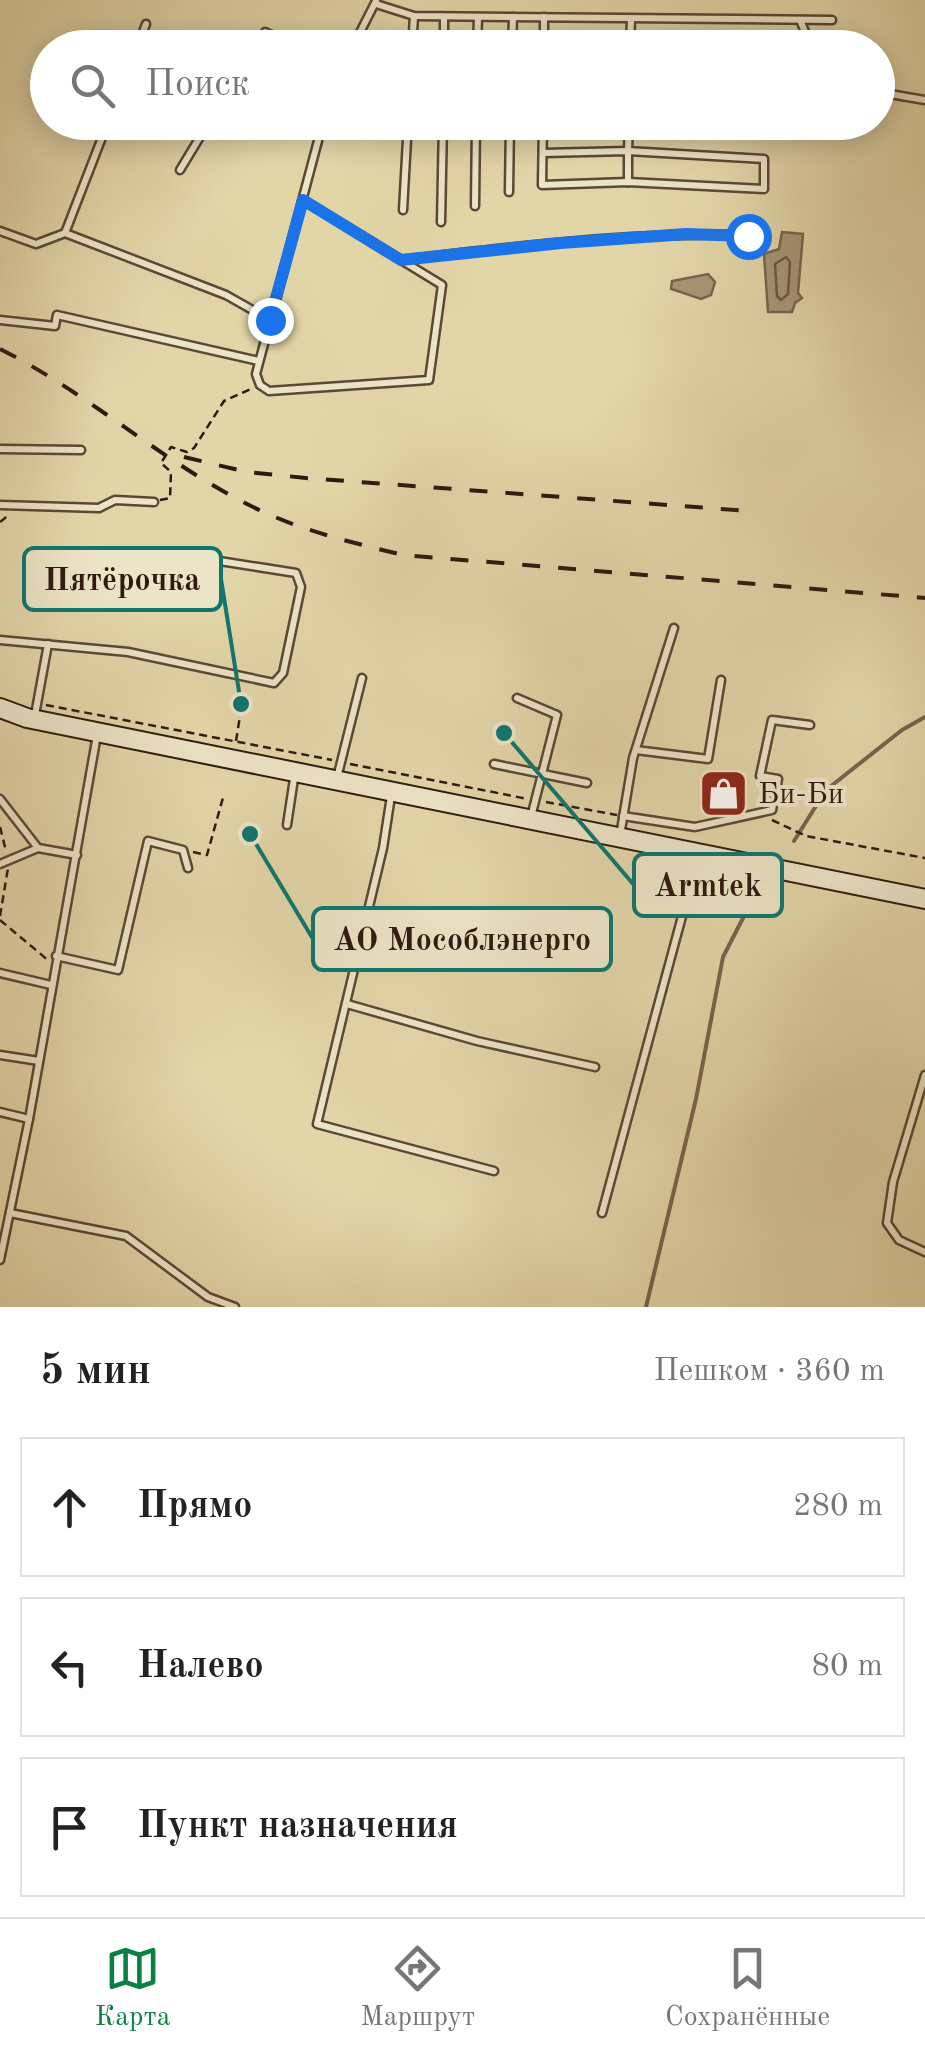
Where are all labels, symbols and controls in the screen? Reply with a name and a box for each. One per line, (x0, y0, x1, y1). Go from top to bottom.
search box (30, 30, 895, 140)
icon: search (65, 58, 120, 113)
text: Поиск (145, 66, 250, 104)
route start (726, 214, 772, 260)
route end (248, 298, 294, 344)
callout: Пятёрочка (24, 548, 221, 610)
text: Пятёрочка (44, 566, 201, 598)
shop icon: Би-Би (697, 767, 749, 819)
place label: Би-Би (758, 780, 844, 810)
callout: Armtek (634, 854, 782, 916)
text: Armtek (654, 872, 762, 904)
callout: АО Мособлэнерго (313, 908, 611, 970)
text: АО Мособлэнерго (333, 926, 591, 958)
text: 5 мин (40, 1351, 151, 1393)
text: Пешком · 360 m (653, 1356, 885, 1388)
icon: ahead (42, 1480, 97, 1535)
text: Прямо (137, 1488, 252, 1526)
text: 280 m (793, 1491, 883, 1523)
icon: left (42, 1640, 97, 1695)
text: Налево (137, 1648, 264, 1686)
text: 80 m (812, 1651, 883, 1683)
icon: arrive (42, 1800, 97, 1855)
text: Пункт назначения (137, 1808, 458, 1846)
tab: Карта (95, 1941, 171, 2036)
tab: Маршрут (360, 1941, 475, 2036)
tab: Сохранённые (665, 1941, 830, 2036)

